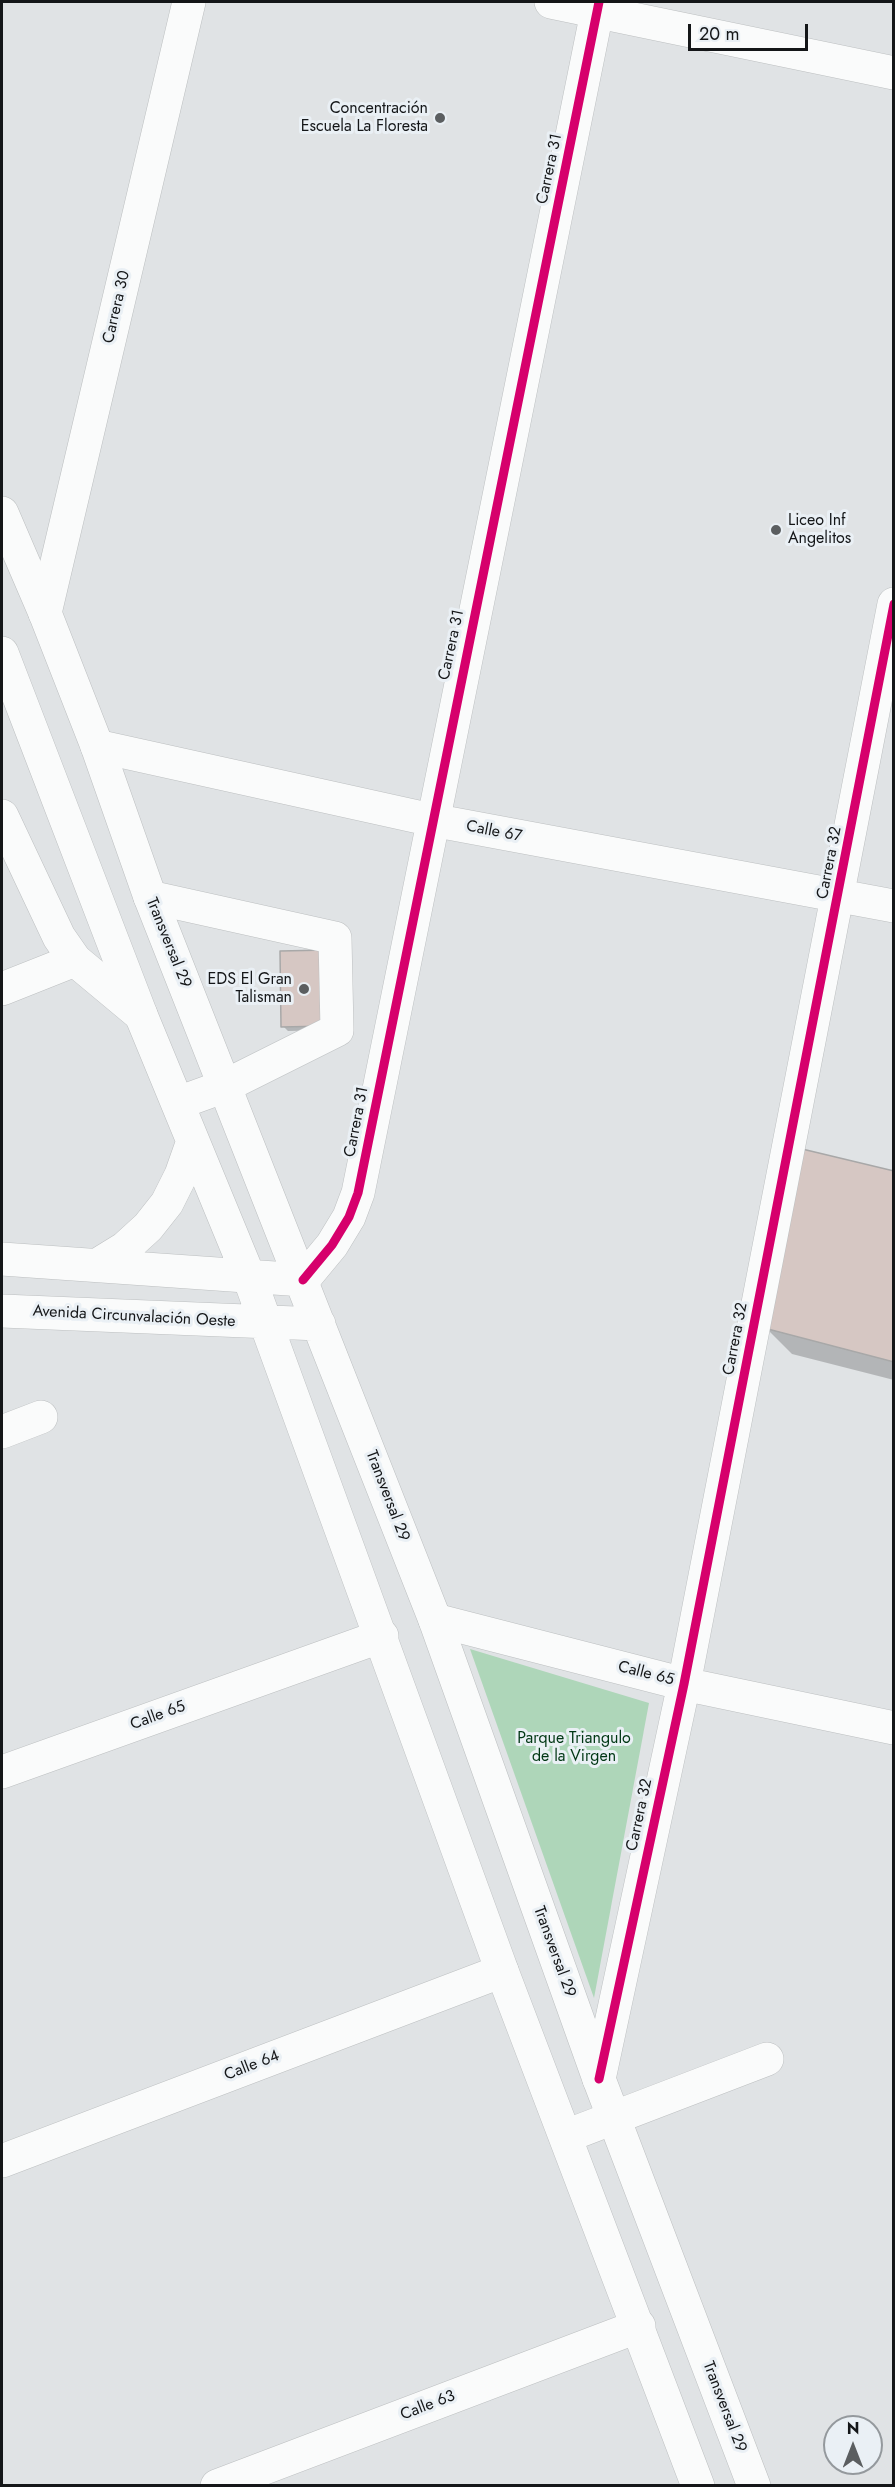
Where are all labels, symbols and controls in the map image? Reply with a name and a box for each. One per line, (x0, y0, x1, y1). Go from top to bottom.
scale bar (691, 12, 811, 50)
text: 20 m (699, 21, 739, 47)
place label: Concentración Escuela La Floresta (301, 99, 428, 137)
marker: Concentración Escuela La Floresta (433, 111, 447, 125)
street label: Carrera 31 (533, 132, 567, 206)
street label: Carrera 30 (99, 269, 135, 345)
place label: Liceo Inf Angelitos (788, 511, 851, 549)
marker: Liceo Inf Angelitos (769, 523, 783, 537)
street label: Carrera 31 (435, 608, 469, 682)
street label: Calle 67 (464, 817, 524, 847)
street label: Carrera 32 (814, 825, 846, 901)
street label: Transversal 29 (141, 895, 195, 991)
place label: EDS El Gran Talisman (207, 970, 292, 1008)
marker: EDS El Gran Talisman (297, 982, 311, 996)
street label: Carrera 31 (341, 1085, 373, 1159)
street label: Carrera 32 (720, 1301, 752, 1377)
street label: Avenida Circunvalación Oeste (32, 1302, 236, 1332)
street label: Transversal 29 (361, 1448, 413, 1544)
street label: Calle 65 (616, 1658, 676, 1690)
street label: Calle 65 (128, 1697, 188, 1735)
park label: Parque Triangulo de la Virgen (517, 1729, 631, 1767)
street label: Carrera 32 (623, 1777, 657, 1853)
street label: Transversal 29 (529, 1904, 579, 2000)
street label: Calle 64 (222, 2047, 282, 2085)
street label: Transversal 29 (698, 2359, 750, 2455)
street label: Calle 63 (398, 2387, 458, 2425)
north arrow (823, 2415, 883, 2475)
text: N (847, 2417, 859, 2440)

